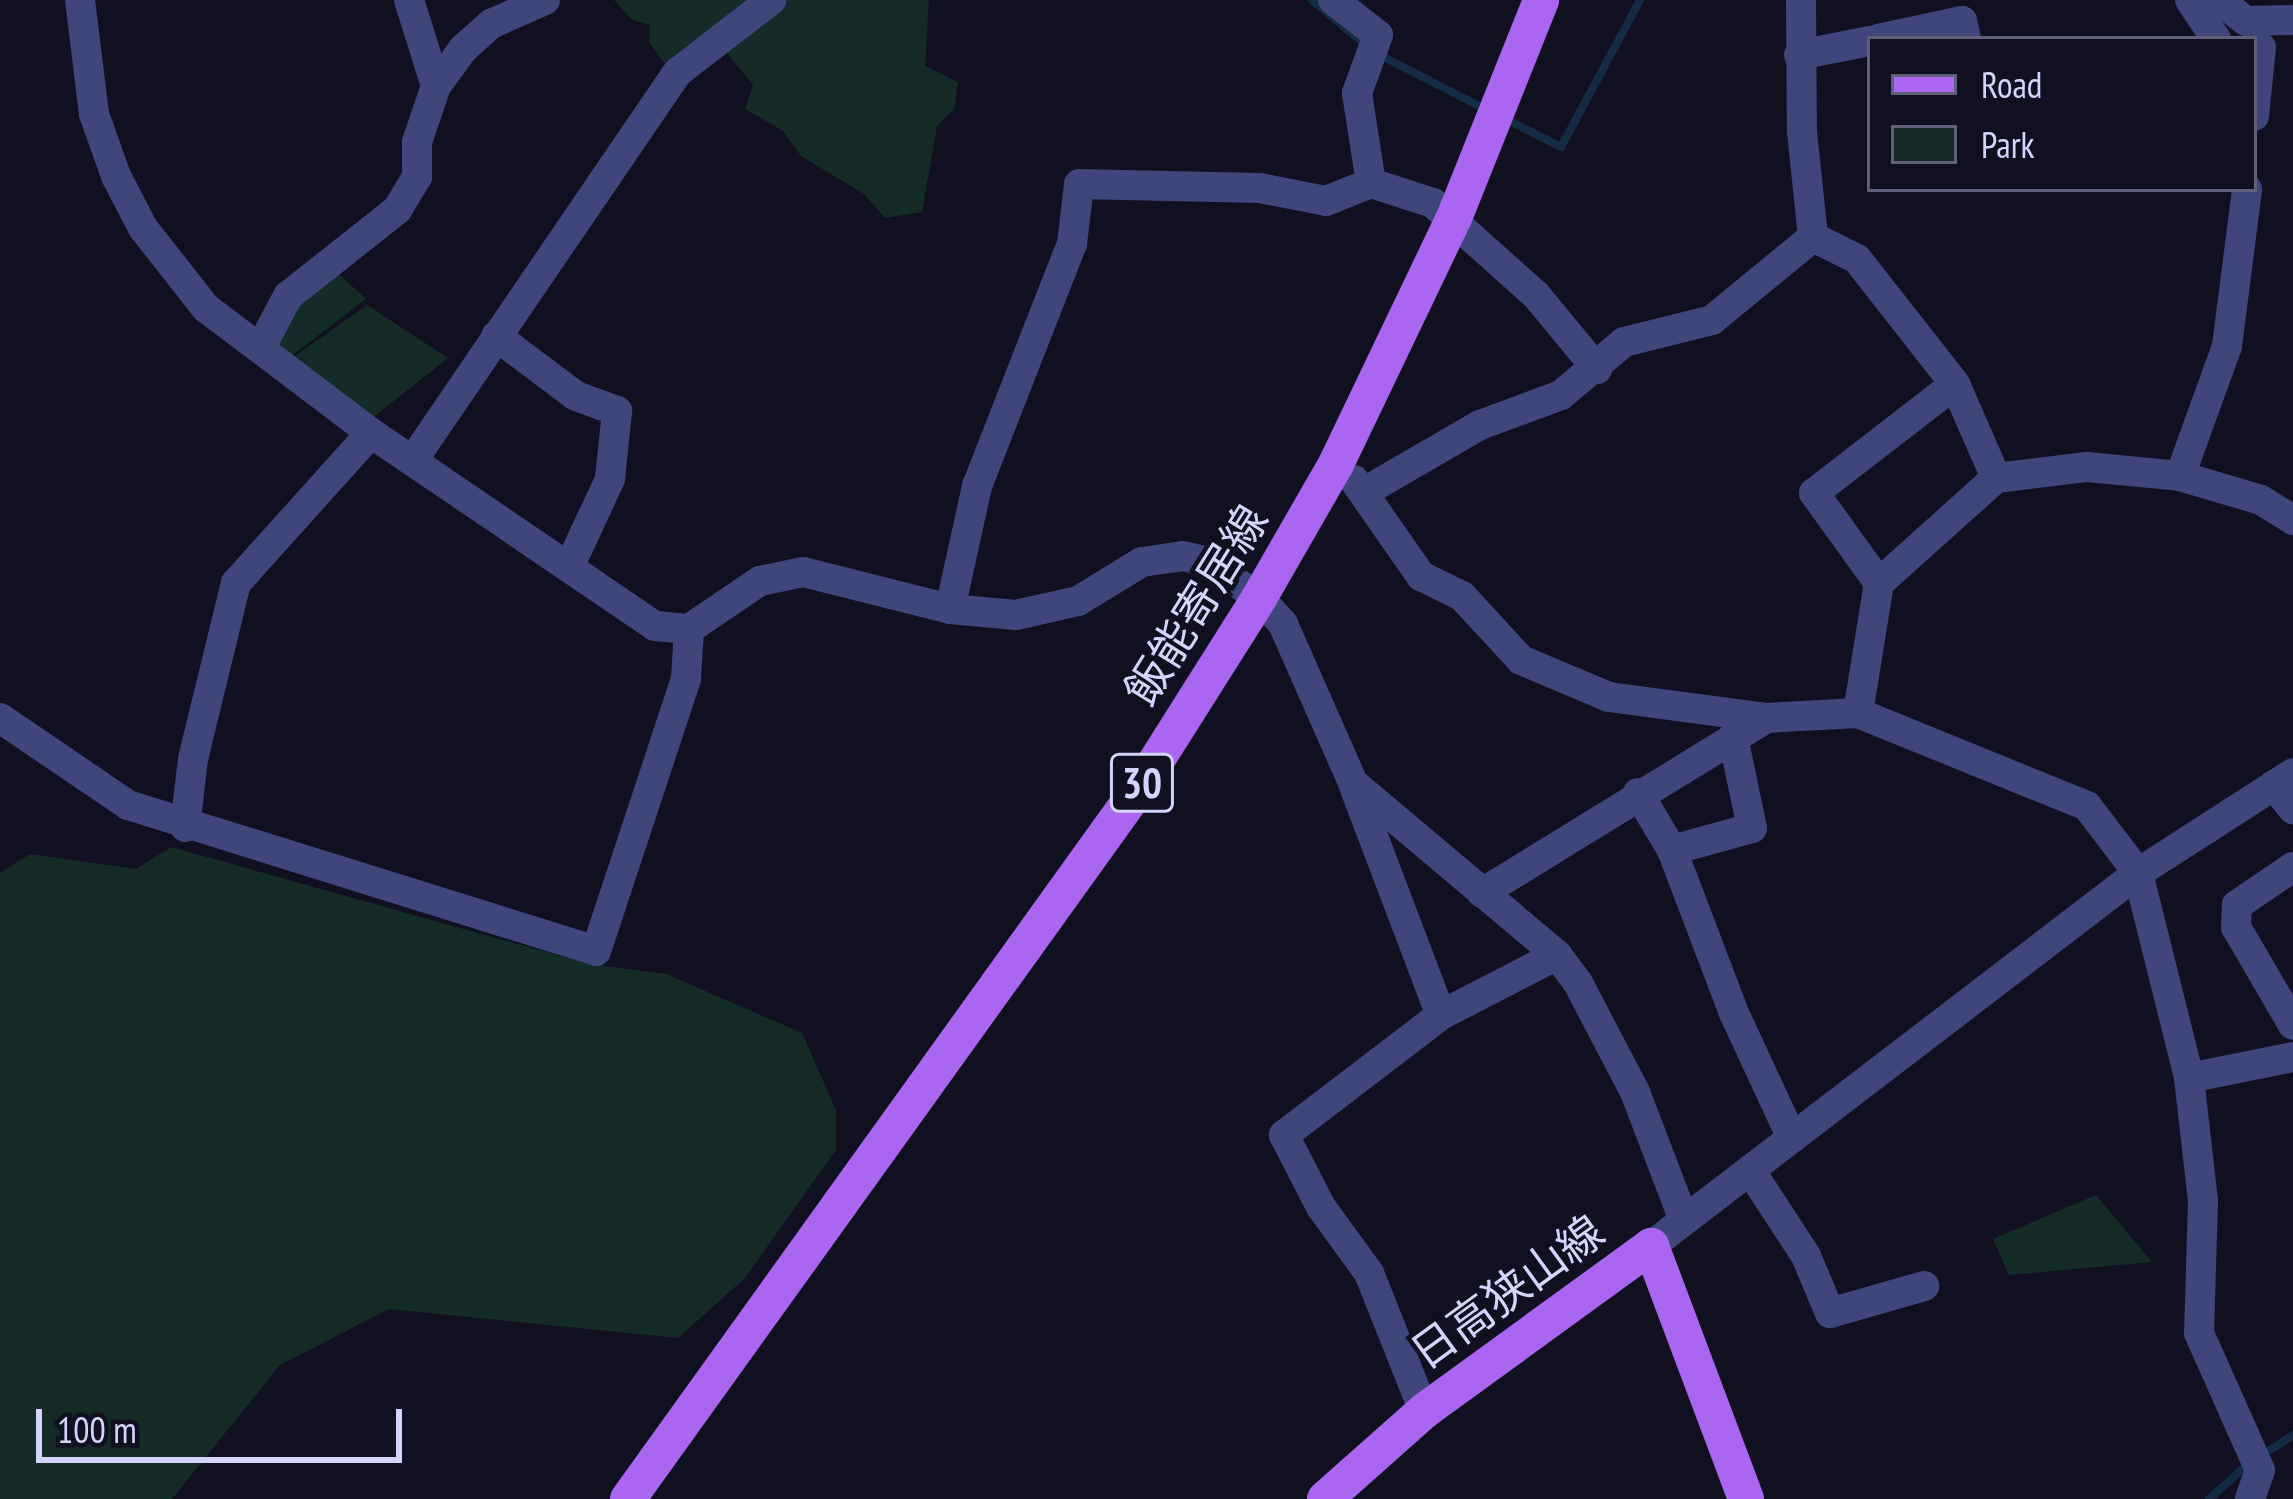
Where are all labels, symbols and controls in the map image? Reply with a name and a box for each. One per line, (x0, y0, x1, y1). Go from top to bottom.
legend (1867, 36, 2257, 192)
text: Road (1981, 61, 2042, 108)
text: Park (1981, 121, 2035, 168)
street label: 飯能寄居線 (1113, 495, 1279, 715)
road number: 30 (1109, 747, 1175, 819)
street label: 日高狭山線 (1400, 1204, 1614, 1380)
scale bar (42, 1385, 408, 1459)
text: 100 m (57, 1406, 137, 1453)

